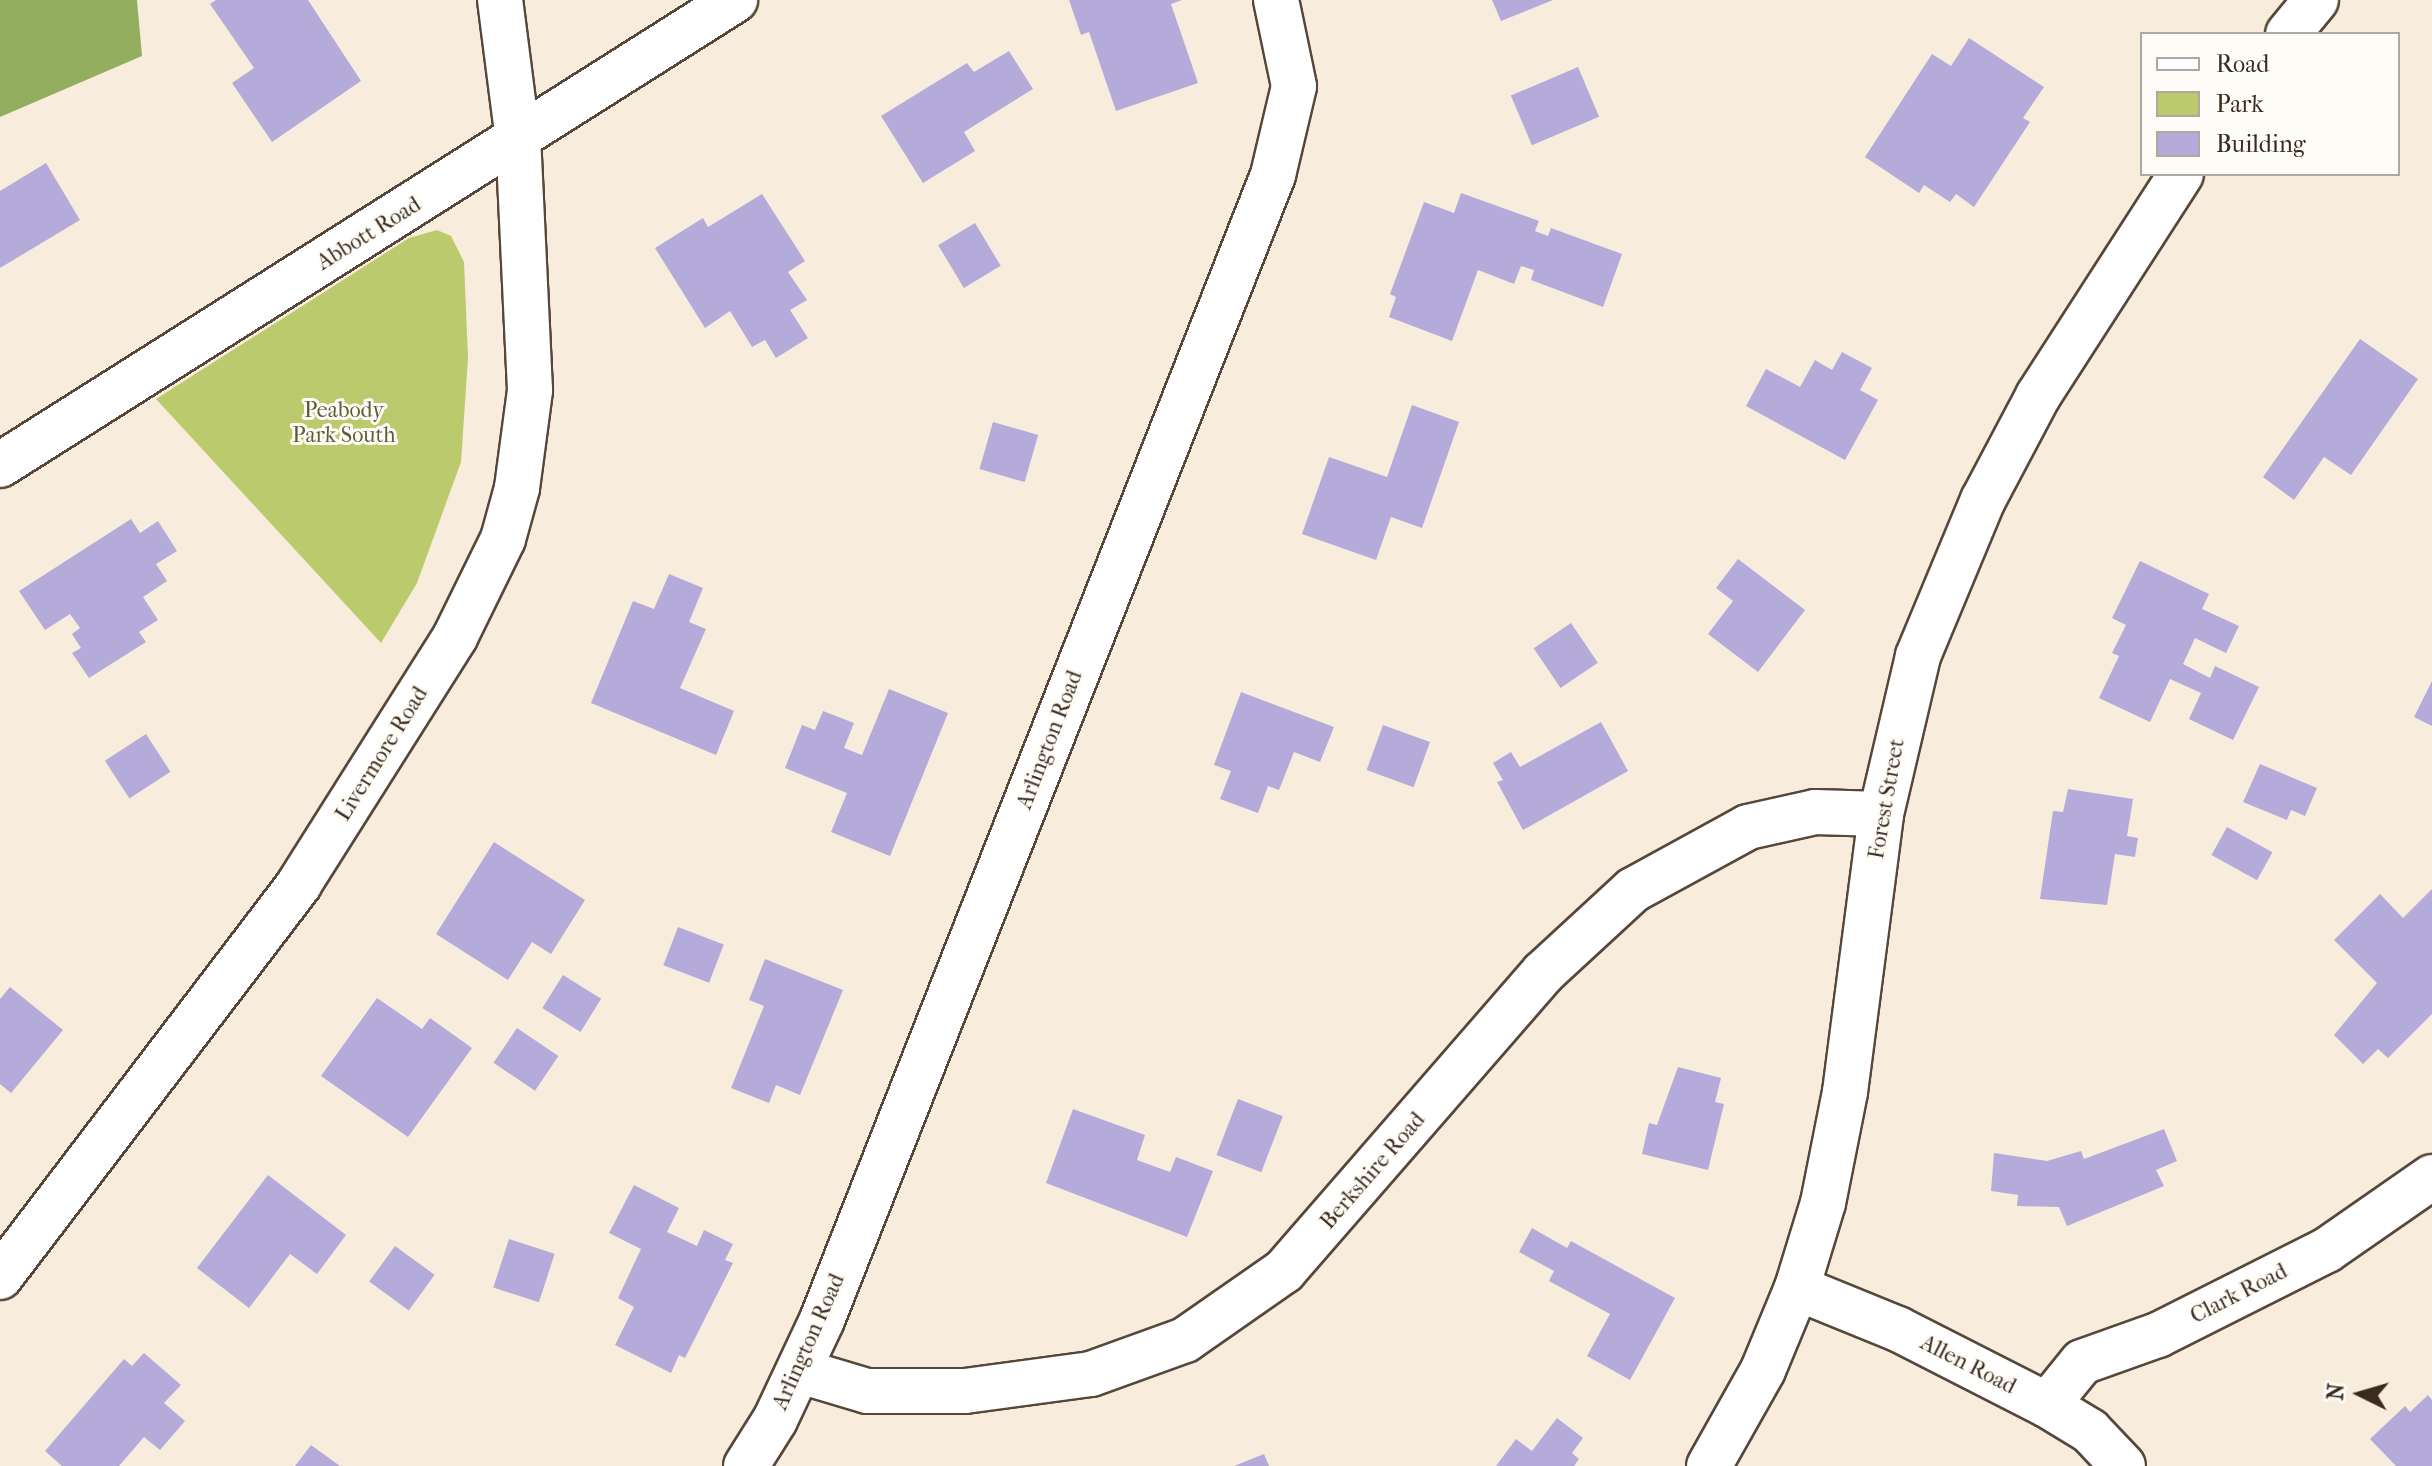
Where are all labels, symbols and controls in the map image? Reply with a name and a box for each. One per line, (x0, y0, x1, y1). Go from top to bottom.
legend (2140, 32, 2400, 176)
text: Road (2216, 50, 2269, 78)
text: Park (2216, 90, 2264, 118)
text: Building (2216, 130, 2306, 158)
street label: Abbott Road (312, 192, 426, 276)
park label: Peabody Park South (292, 397, 396, 448)
street label: Arlington Road (1011, 667, 1089, 813)
street label: Livermore Road (330, 682, 434, 826)
street label: Forest Street (1863, 737, 1911, 861)
street label: Berkshire Road (1315, 1107, 1431, 1235)
street label: Clark Road (2186, 1258, 2292, 1330)
street label: Arlington Road (767, 1270, 851, 1414)
street label: Allen Road (1916, 1330, 2020, 1400)
north arrow (2320, 1354, 2400, 1434)
text: N (2322, 1382, 2350, 1401)

